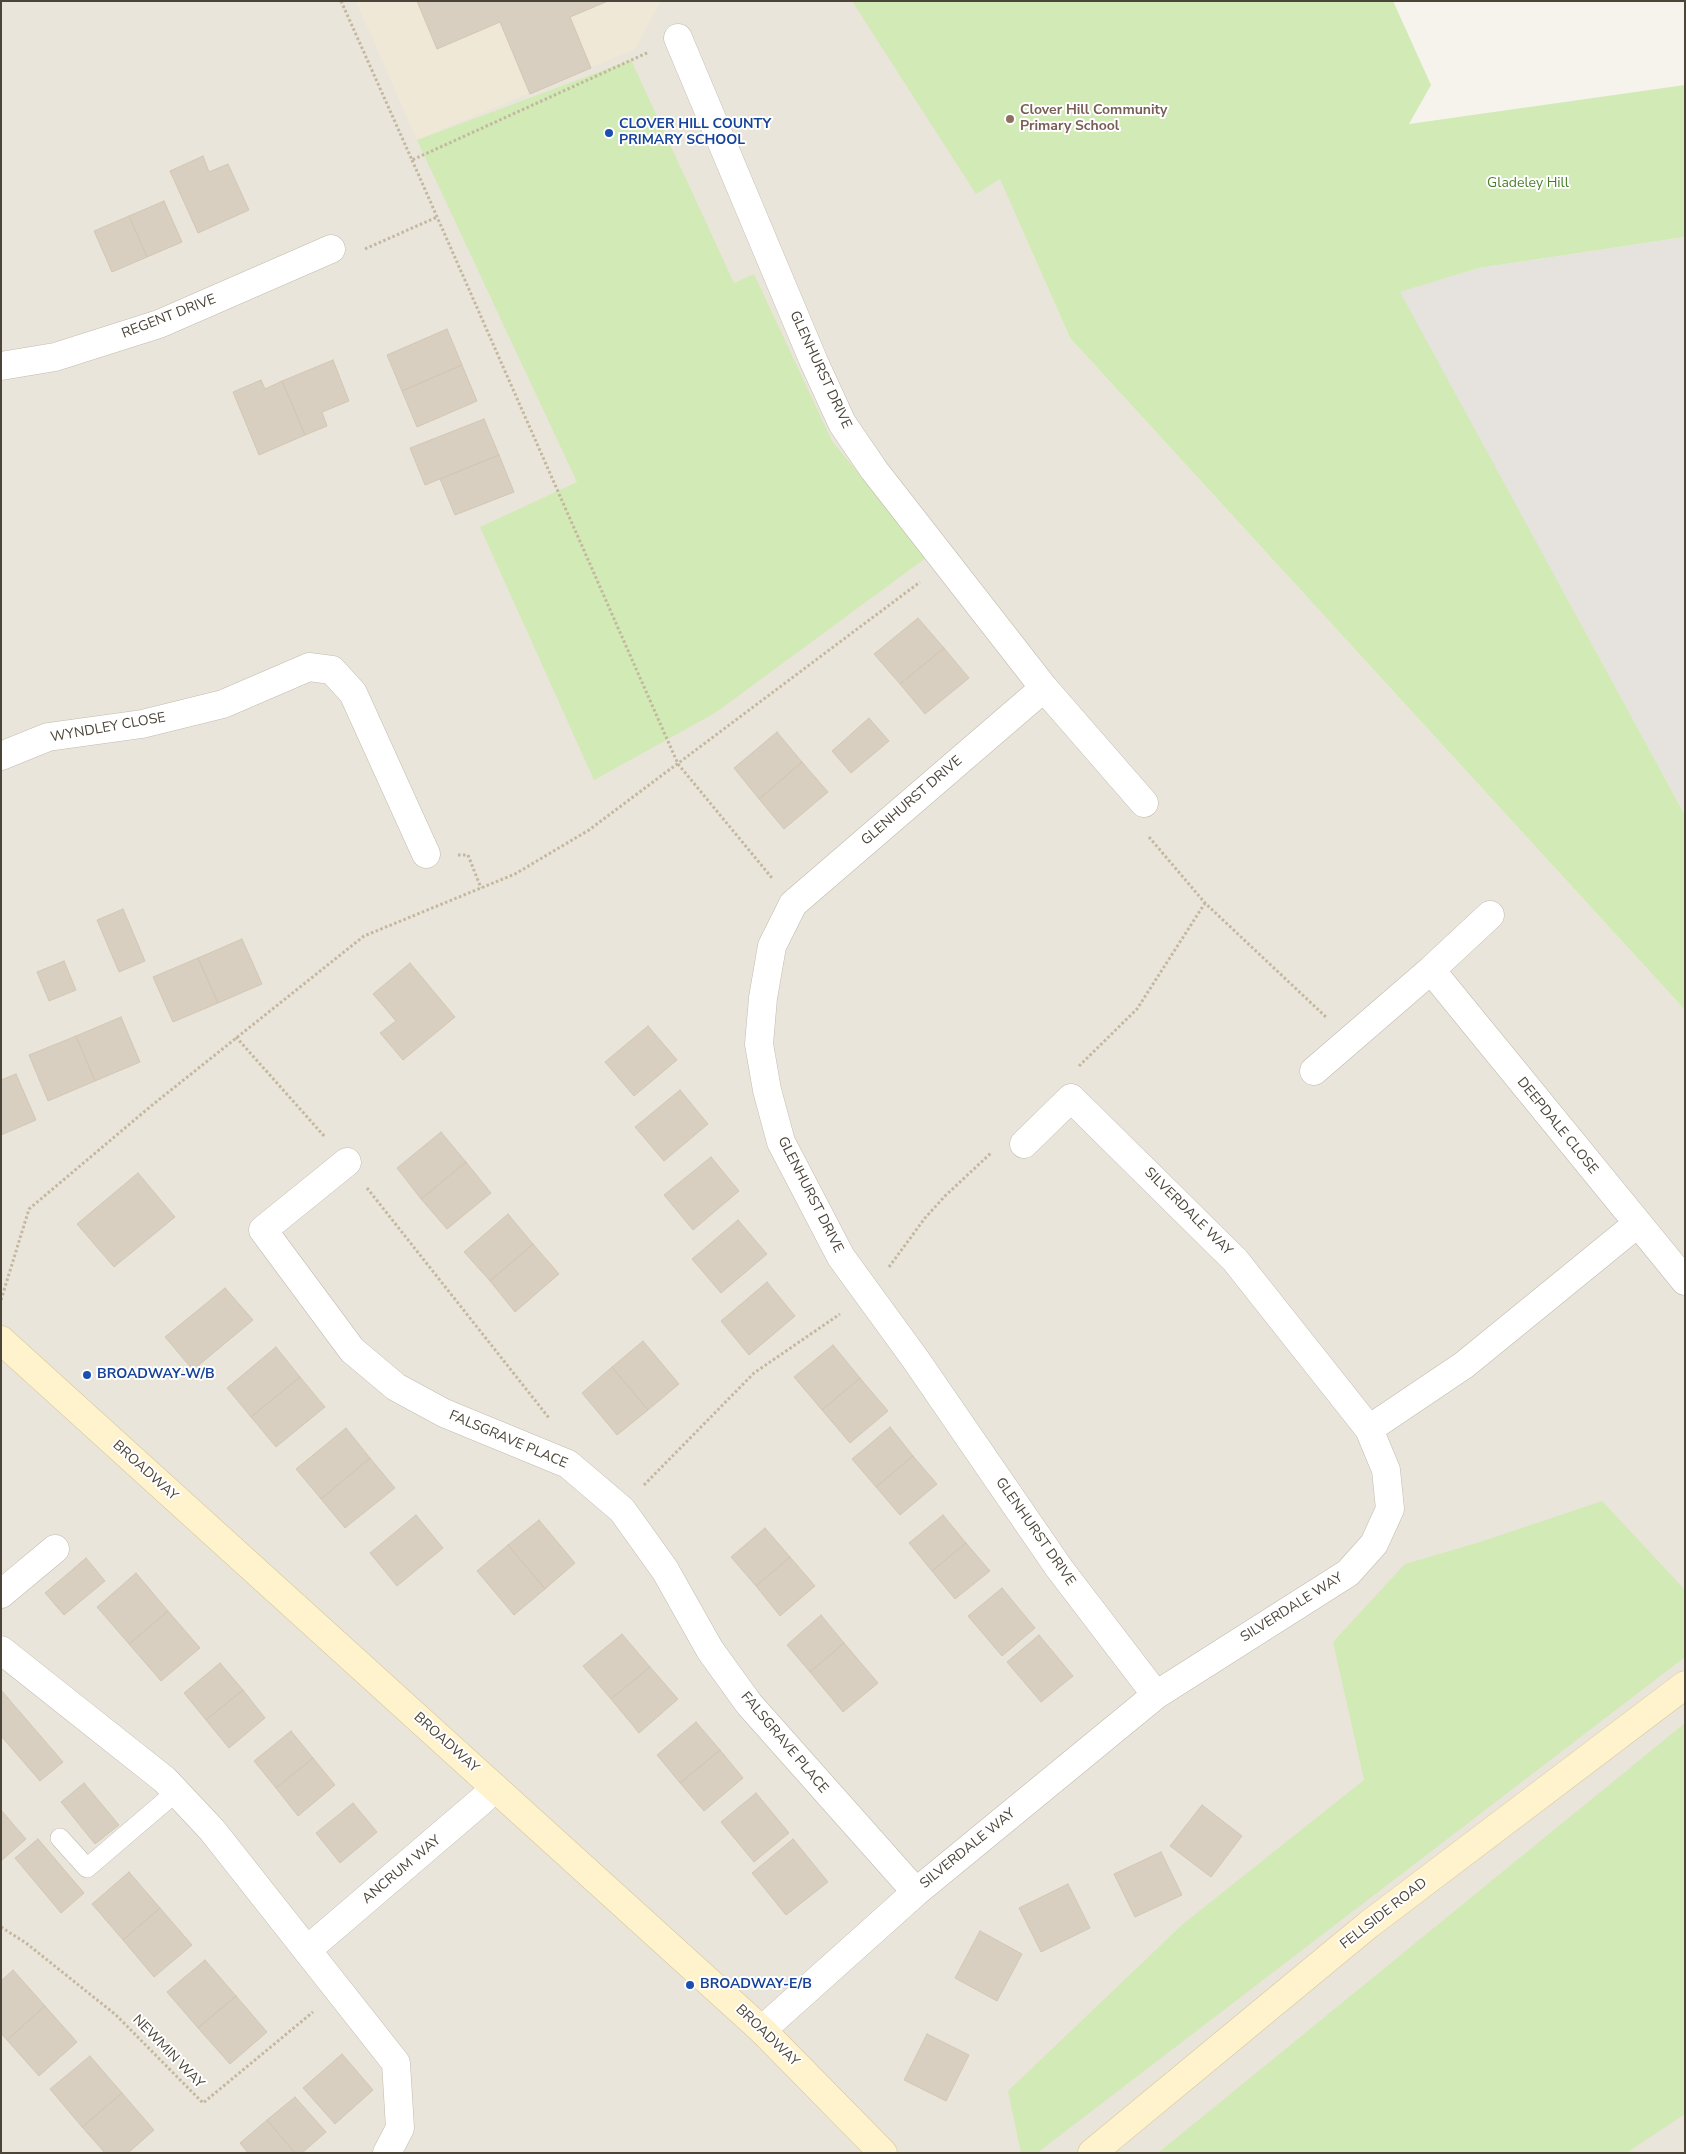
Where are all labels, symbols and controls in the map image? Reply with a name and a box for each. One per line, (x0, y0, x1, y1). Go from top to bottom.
place label: Clover Hill Community Primary School (1020, 103, 1167, 136)
marker: Clover Hill Community Primary School (1004, 113, 1016, 125)
place label: CLOVER HILL COUNTY PRIMARY SCHOOL (619, 117, 771, 150)
marker: CLOVER HILL COUNTY PRIMARY SCHOOL (603, 127, 615, 139)
park label: Gladeley Hill (1487, 176, 1569, 192)
street label: REGENT DRIVE (120, 291, 218, 343)
street label: GLENHURST DRIVE (785, 308, 855, 432)
street label: WYNDLEY CLOSE (49, 710, 167, 746)
street label: GLENHURST DRIVE (858, 753, 966, 849)
street label: DEEPDALE CLOSE (1513, 1074, 1601, 1178)
street label: GLENHURST DRIVE (773, 1134, 847, 1256)
street label: SILVERDALE WAY (1140, 1164, 1236, 1260)
place label: BROADWAY-W/B (97, 1367, 215, 1383)
marker: BROADWAY-W/B (81, 1369, 93, 1381)
street label: FALSGRAVE PLACE (446, 1407, 570, 1473)
street label: BROADWAY (109, 1437, 181, 1505)
street label: GLENHURST DRIVE (991, 1475, 1079, 1589)
street label: SILVERDALE WAY (1238, 1570, 1346, 1646)
street label: FALSGRAVE PLACE (737, 1689, 831, 1797)
street label: BROADWAY (410, 1709, 482, 1777)
street label: SILVERDALE WAY (917, 1805, 1019, 1893)
street label: ANCRUM WAY (359, 1832, 445, 1908)
street label: FELLSIDE ROAD (1337, 1875, 1431, 1953)
place label: BROADWAY-E/B (700, 1977, 812, 1993)
marker: BROADWAY-E/B (684, 1979, 696, 1991)
street label: BROADWAY (732, 2001, 802, 2071)
street label: NEWMIN WAY (129, 2012, 207, 2092)

